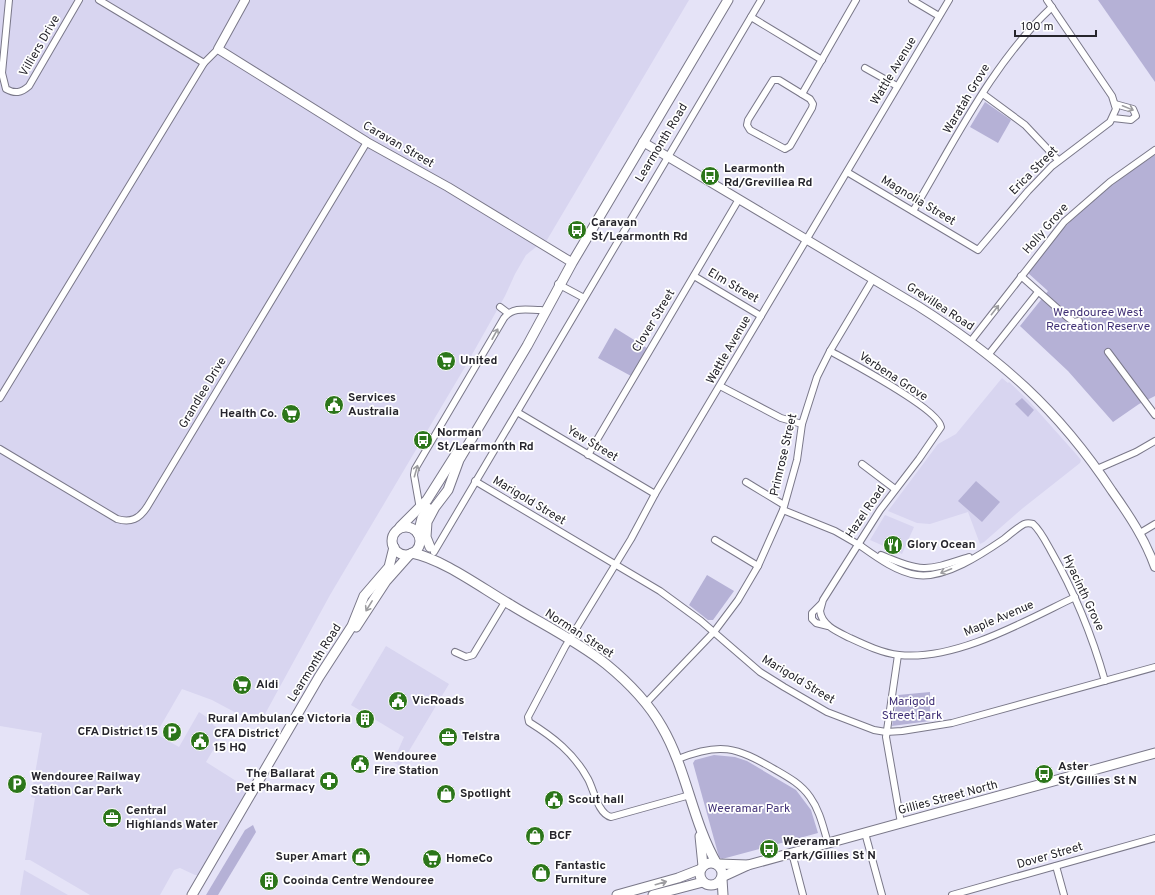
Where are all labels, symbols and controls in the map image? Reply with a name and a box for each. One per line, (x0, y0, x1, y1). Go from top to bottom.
street label: Villiers Drive (16, 12, 64, 80)
scale bar (1015, 12, 1096, 38)
text: 100 m (1021, 19, 1054, 35)
street label: Wattle Avenue (867, 34, 921, 108)
street label: Waratah Grove (940, 61, 994, 137)
street label: Learmonth Road (632, 101, 692, 185)
one-way arrow (1122, 104, 1134, 112)
street label: Caravan Street (359, 118, 437, 172)
street label: Erica Street (1006, 143, 1062, 199)
place label: Learmonth Rd/Grevillea Rd (724, 161, 812, 191)
bus stop icon: Learmonth Rd/Grevillea Rd (699, 165, 721, 187)
street label: Magnolia Street (878, 172, 958, 230)
street label: Holly Grove (1019, 200, 1073, 258)
place label: Caravan St/Learmonth Rd (591, 215, 688, 245)
bus stop icon: Caravan St/Learmonth Rd (566, 219, 588, 241)
street label: Elm Street (705, 265, 761, 307)
street label: Grevillea Road (903, 279, 977, 335)
street label: Clover Street (629, 287, 679, 355)
one-way arrow (991, 304, 999, 315)
park label: Wendouree West Recreation Reserve (1046, 305, 1150, 335)
street label: Wattle Avenue (703, 313, 755, 387)
one-way arrow (491, 328, 499, 340)
street label: Verbena Grove (855, 349, 931, 405)
supermarket icon: United (435, 350, 457, 372)
place label: United (460, 353, 498, 369)
street label: Grandlee Drive (175, 354, 231, 432)
place label: Services Australia (348, 390, 399, 420)
public building icon: Services Australia (323, 394, 345, 416)
supermarket icon: Health Co. (280, 403, 302, 425)
place label: Health Co. (220, 406, 277, 422)
street label: Primrose Street (767, 412, 801, 498)
street label: Yew Street (563, 422, 621, 466)
place label: Norman St/Learmonth Rd (437, 425, 534, 455)
bus stop icon: Norman St/Learmonth Rd (412, 429, 434, 451)
one-way arrow (413, 464, 421, 477)
street label: Marigold Street (489, 473, 569, 529)
street label: Hazel Road (842, 482, 890, 542)
restaurant icon: Glory Ocean (882, 534, 904, 556)
place label: Glory Ocean (907, 537, 976, 553)
street label: Hyacinth Grove (1058, 552, 1108, 634)
one-way arrow (940, 568, 952, 576)
street label: Maple Avenue (962, 597, 1036, 641)
one-way arrow (365, 601, 373, 612)
street label: Norman Street (541, 606, 617, 662)
street label: Learmonth Road (285, 621, 345, 705)
street label: Marigold Street (758, 652, 838, 708)
supermarket icon: Aldi (231, 674, 253, 696)
place label: Aldi (256, 677, 278, 693)
public building icon: VicRoads (387, 690, 409, 712)
place label: VicRoads (412, 693, 464, 709)
park label: Marigold Street Park (882, 694, 942, 724)
building icon: Rural Ambulance Victoria (354, 708, 376, 730)
place label: Rural Ambulance Victoria (208, 711, 351, 727)
parking icon: CFA District 15 (161, 721, 183, 743)
place label: CFA District 15 (77, 724, 158, 740)
place label: CFA District 15 HQ (214, 726, 280, 756)
office icon: Telstra (437, 726, 459, 748)
place label: Telstra (462, 729, 500, 745)
public building icon: CFA District 15 HQ (189, 730, 211, 752)
place label: Wendouree Fire Station (374, 749, 439, 779)
public building icon: Wendouree Fire Station (349, 753, 371, 775)
place label: Aster St/Gillies St N (1058, 759, 1137, 789)
bus stop icon: Aster St/Gillies St N (1033, 763, 1055, 785)
place label: The Ballarat Pet Pharmacy (236, 766, 315, 796)
place label: Wendouree Railway Station Car Park (31, 769, 141, 799)
pharmacy icon: The Ballarat Pet Pharmacy (318, 770, 340, 792)
parking icon: Wendouree Railway Station Car Park (6, 773, 28, 795)
street label: Gillies Street North (897, 777, 999, 819)
shop icon: Spotlight (435, 783, 457, 805)
place label: Spotlight (460, 786, 511, 802)
public building icon: Scout hall (543, 789, 565, 811)
place label: Scout hall (568, 792, 624, 808)
park label: Weeramar Park (708, 801, 790, 817)
place label: Central Highlands Water (126, 803, 218, 833)
office icon: Central Highlands Water (101, 807, 123, 829)
shop icon: BCF (524, 825, 546, 847)
place label: BCF (549, 828, 572, 844)
place label: Weeramar Park/Gillies St N (783, 834, 876, 864)
bus stop icon: Weeramar Park/Gillies St N (758, 838, 780, 860)
street label: Dover Street (1015, 839, 1085, 873)
shop icon: Super Amart (350, 846, 372, 868)
supermarket icon: HomeCo (421, 848, 443, 870)
place label: Super Amart (276, 849, 347, 865)
place label: HomeCo (446, 851, 493, 867)
place label: Fantastic Furniture (555, 858, 607, 888)
shop icon: Fantastic Furniture (530, 862, 552, 884)
building icon: Cooinda Centre Wendouree (258, 870, 280, 892)
place label: Cooinda Centre Wendouree (283, 873, 434, 889)
one-way arrow (654, 879, 667, 886)

